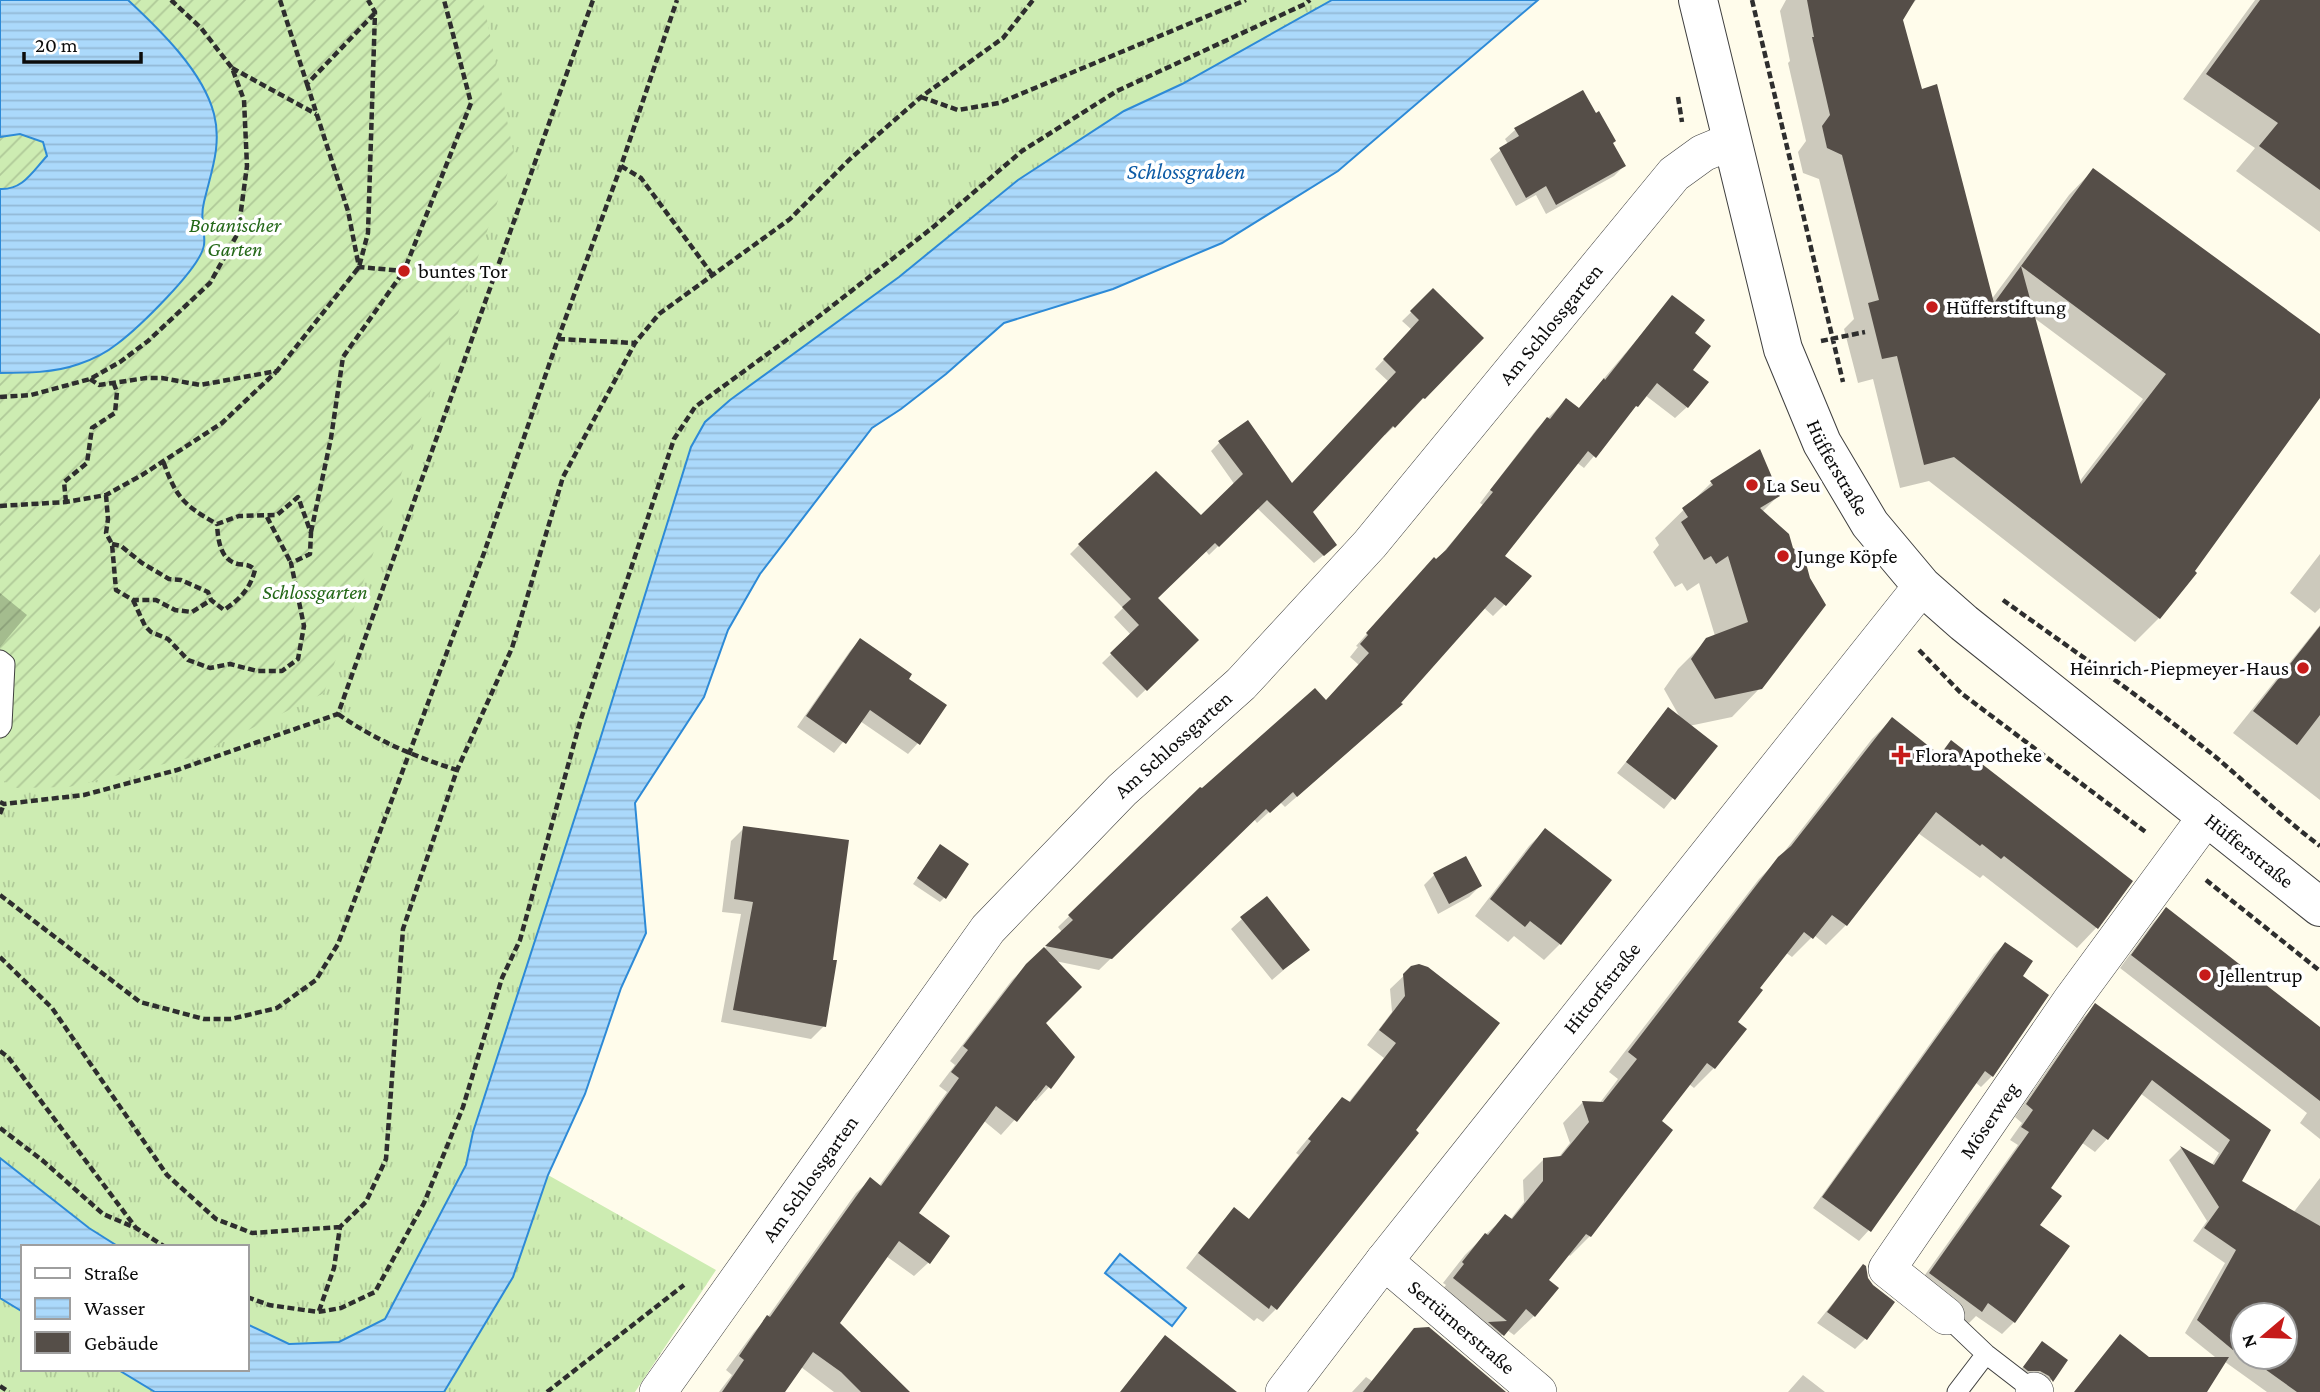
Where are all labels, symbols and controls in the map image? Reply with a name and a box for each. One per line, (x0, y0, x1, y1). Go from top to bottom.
scale bar (24, 21, 142, 65)
text: 20 m (35, 33, 78, 57)
water label: Schlossgraben (1127, 158, 1245, 184)
park label: Botanischer Garten (189, 213, 282, 261)
place label: buntes Tor (418, 259, 508, 283)
street label: Am Schlossgarten (1494, 259, 1607, 389)
marker: buntes Tor (396, 263, 412, 279)
place label: Hüfferstiftung (1946, 295, 2066, 319)
marker: Hüfferstiftung (1924, 299, 1940, 315)
street label: Hüfferstraße (1802, 416, 1874, 520)
place label: La Seu (1766, 473, 1820, 497)
marker: La Seu (1744, 477, 1760, 493)
place label: Junge Köpfe (1795, 544, 1898, 568)
marker: Junge Köpfe (1775, 548, 1791, 564)
park label: Schlossgarten (262, 580, 368, 604)
place label: Heinrich-Piepmeyer-Haus (2070, 656, 2289, 680)
marker: Heinrich-Piepmeyer-Haus (2295, 660, 2311, 676)
street label: Am Schlossgarten (1109, 686, 1237, 803)
place label: Flora Apotheke (1915, 743, 2042, 767)
marker: Flora Apotheke (1893, 747, 1909, 763)
street label: Hüfferstraße (2200, 808, 2299, 893)
street label: Hittorfstraße (1558, 937, 1645, 1038)
place label: Jellentrup (2217, 963, 2303, 987)
marker: Jellentrup (2197, 967, 2213, 983)
street label: Möserweg (1955, 1077, 2024, 1163)
street label: Am Schlossgarten (757, 1111, 863, 1247)
legend (21, 1245, 248, 1371)
text: Straße (84, 1261, 138, 1285)
street label: Sertürnerstraße (1403, 1275, 1520, 1379)
text: Wasser (84, 1296, 146, 1320)
north arrow (2229, 1301, 2299, 1371)
text: Gebäude (84, 1331, 158, 1355)
text: N (2236, 1332, 2260, 1351)

